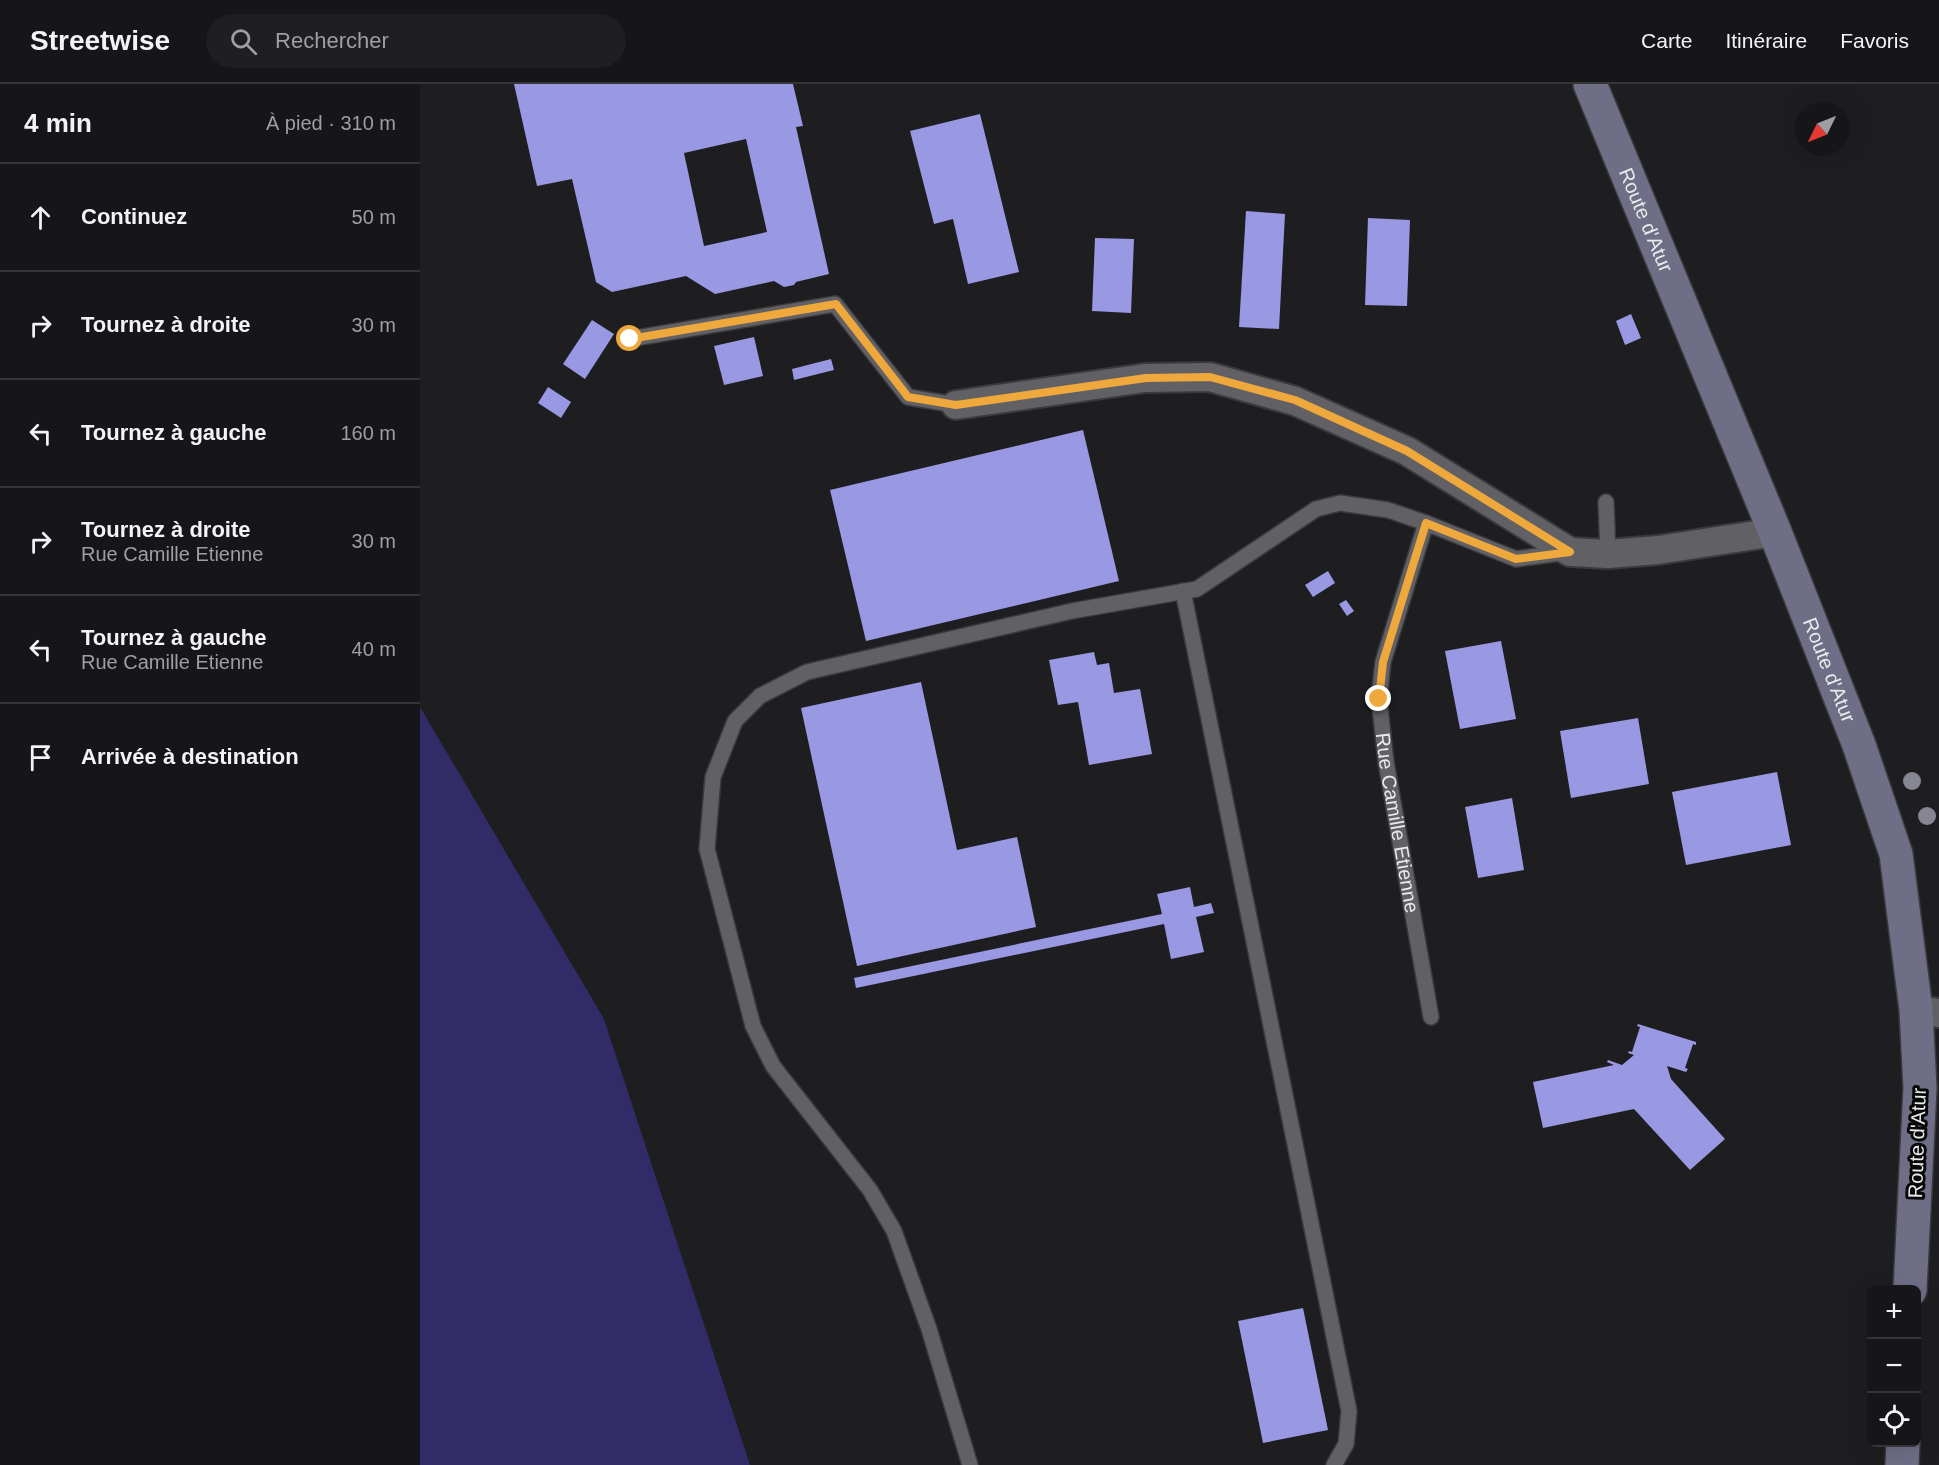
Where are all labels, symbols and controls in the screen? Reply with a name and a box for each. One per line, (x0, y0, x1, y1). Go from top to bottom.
search box (206, 14, 626, 68)
text: Streetwise (30, 25, 170, 56)
icon: search (227, 25, 260, 58)
text: Rechercher (275, 28, 389, 53)
text: Carte (1641, 29, 1692, 52)
text: Itinéraire (1725, 29, 1807, 52)
text: Favoris (1840, 29, 1909, 52)
north arrow (1795, 102, 1849, 156)
text: 4 min (24, 108, 92, 138)
text: À pied · 310 m (266, 112, 396, 134)
street label: Route d'Atur (1615, 165, 1678, 275)
icon: ahead (24, 201, 57, 234)
text: Continuez (81, 204, 187, 229)
text: 50 m (352, 206, 396, 228)
icon: right (24, 309, 57, 342)
text: Tournez à droite (81, 312, 251, 337)
text: 30 m (352, 314, 396, 336)
route start (616, 325, 642, 351)
icon: left (24, 417, 57, 450)
text: Tournez à gauche (81, 420, 266, 445)
text: 160 m (340, 422, 396, 444)
text: Tournez à droite (81, 517, 251, 542)
icon: right (24, 525, 57, 558)
text: 30 m (352, 530, 396, 552)
text: Rue Camille Etienne (81, 543, 263, 565)
street label: Route d'Atur (1799, 614, 1860, 726)
text: Tournez à gauche (81, 625, 266, 650)
icon: left (24, 633, 57, 666)
text: 40 m (352, 638, 396, 660)
text: Rue Camille Etienne (81, 651, 263, 673)
route end (1365, 685, 1391, 711)
street label: Rue Camille Etienne (1372, 732, 1423, 915)
icon: arrive (24, 741, 57, 774)
text: Arrivée à destination (81, 744, 299, 769)
street label: Route d'Atur (1904, 1087, 1930, 1199)
map controls (1867, 1285, 1921, 1447)
button: + (1867, 1285, 1921, 1339)
button: − (1867, 1339, 1921, 1393)
button: locate (1867, 1393, 1921, 1447)

